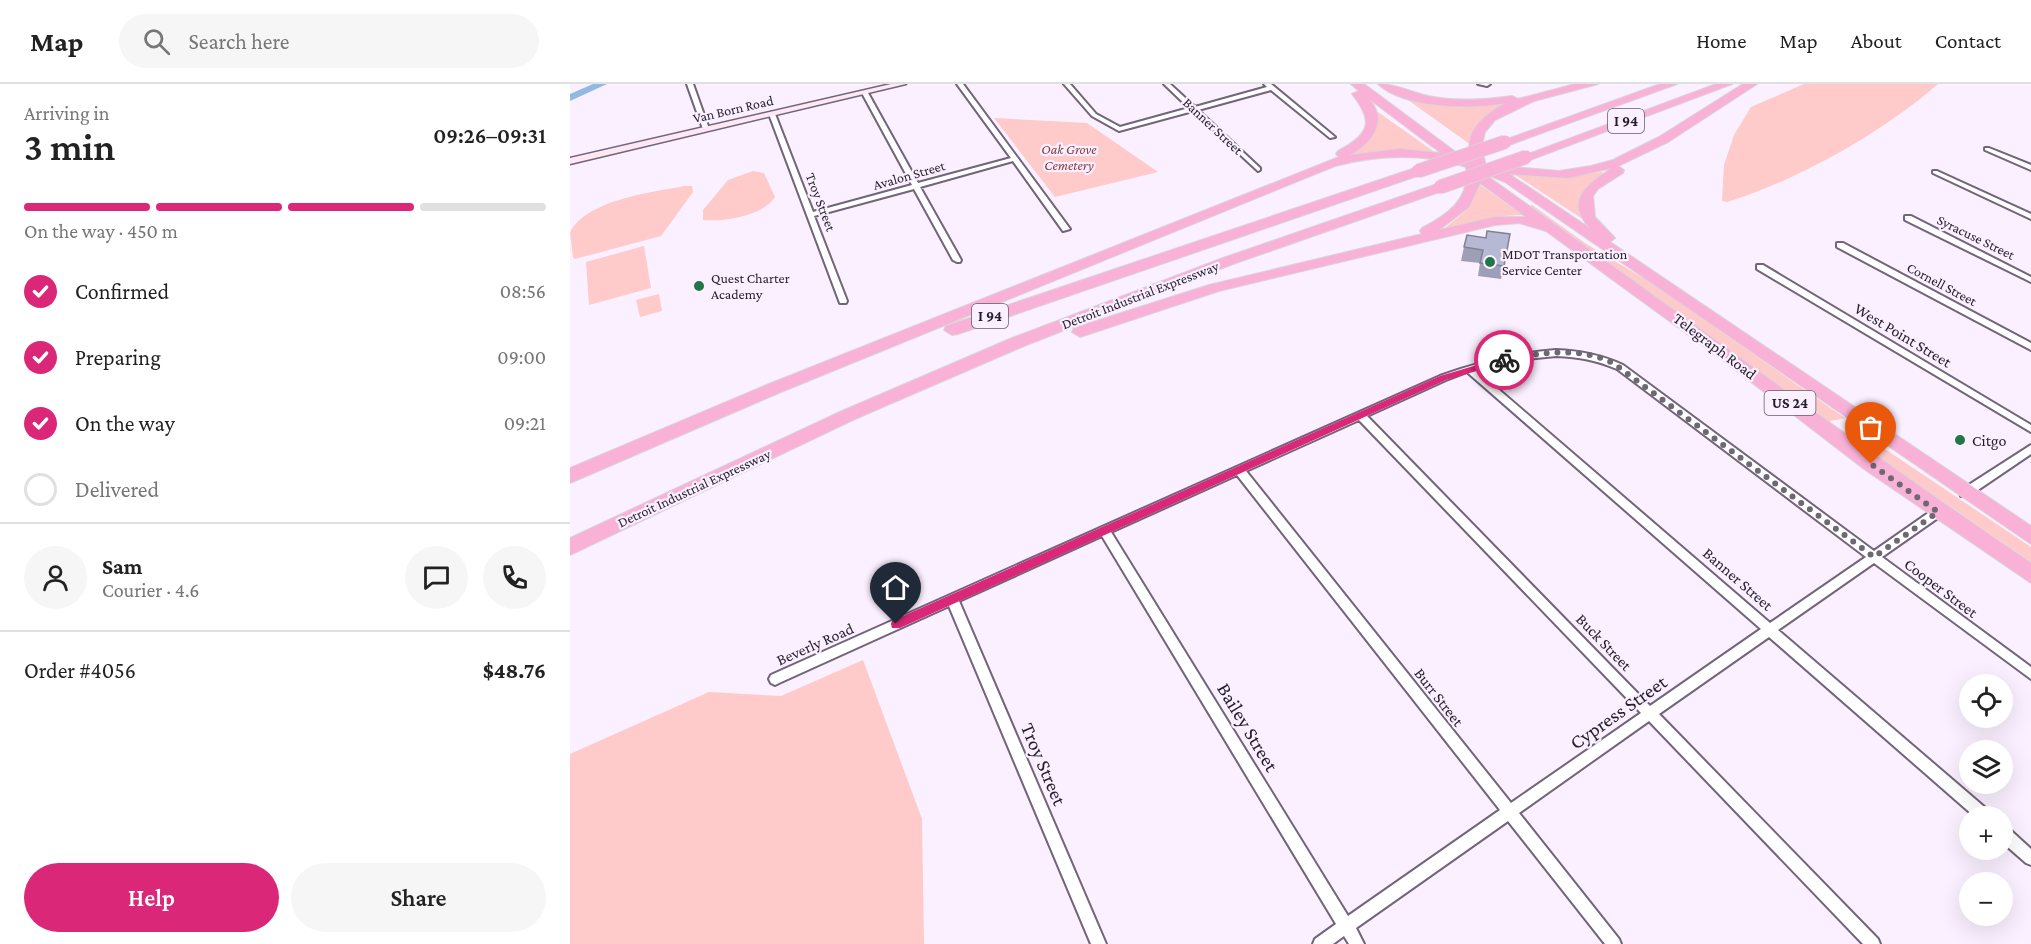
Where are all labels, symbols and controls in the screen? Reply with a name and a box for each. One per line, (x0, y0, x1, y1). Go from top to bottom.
search box (119, 14, 539, 68)
icon: search (140, 25, 173, 58)
text: Map (30, 26, 83, 57)
text: Search here (188, 29, 289, 54)
text: Home (1696, 29, 1746, 53)
text: Map (1779, 29, 1818, 53)
text: About (1851, 29, 1902, 53)
text: Contact (1935, 29, 2001, 53)
street label: Van Born Road (691, 92, 775, 126)
street label: Banner Street (1180, 94, 1246, 158)
text: Arriving in (24, 102, 109, 124)
road number: I 94 (1608, 109, 1644, 133)
text: 09:26–09:31 (433, 123, 546, 148)
text: 3 min (24, 125, 115, 168)
park label: Oak Grove Cemetery (1041, 141, 1097, 173)
street label: Avalon Street (871, 157, 947, 193)
street label: Troy Street (803, 171, 840, 234)
street label: Syracuse Street (1935, 211, 2018, 263)
text: On the way · 450 m (24, 220, 178, 242)
place label: MDOT Transportation Service Center (1502, 246, 1628, 278)
marker: MDOT Transportation Service Center (1483, 255, 1497, 269)
street label: Detroit Industrial Expressway (1059, 257, 1221, 332)
street label: Cornell Street (1904, 259, 1980, 309)
place label: Quest Charter Academy (711, 270, 790, 302)
icon: check (24, 275, 57, 308)
text: Confirmed (75, 279, 169, 304)
marker: Quest Charter Academy (692, 279, 706, 293)
text: 08:56 (500, 280, 546, 302)
street label: West Point Street (1852, 299, 1955, 371)
road number: I 94 (972, 304, 1008, 328)
street label: Telegraph Road (1670, 309, 1760, 384)
courier (1474, 330, 1534, 390)
icon: check (24, 341, 57, 374)
icon: bike (1488, 344, 1521, 377)
text: Preparing (75, 345, 161, 370)
text: 09:00 (497, 346, 546, 368)
road number: US 24 (1764, 391, 1816, 415)
pin (1845, 402, 1896, 464)
icon: check (24, 407, 57, 440)
text: On the way (75, 411, 175, 436)
icon: bag (1854, 411, 1887, 444)
text: 09:21 (504, 412, 546, 434)
place label: Citgo (1972, 432, 2006, 450)
marker: Citgo (1953, 433, 1967, 447)
street label: Detroit Industrial Expressway (615, 445, 773, 531)
text: Delivered (75, 477, 159, 502)
street label: Banner Street (1700, 544, 1777, 614)
button: person (24, 546, 87, 609)
button: chat (405, 546, 468, 609)
button: phone (483, 546, 546, 609)
text: Sam (102, 554, 142, 579)
street label: Cooper Street (1901, 555, 1981, 622)
pin (870, 562, 921, 624)
icon: home (879, 571, 912, 604)
text: Courier · 4.6 (102, 579, 200, 601)
street label: Buck Street (1573, 610, 1636, 674)
street label: Beverly Road (774, 619, 857, 669)
text: Order #4056 (24, 658, 136, 683)
text: $48.76 (483, 658, 546, 683)
street label: Burr Street (1411, 665, 1467, 730)
street label: Cypress Street (1565, 670, 1672, 754)
map controls (1959, 674, 2013, 926)
button: locate (1959, 674, 2013, 728)
street label: Bailey Street (1212, 679, 1283, 776)
street label: Troy Street (1016, 720, 1071, 809)
button: layers (1959, 740, 2013, 794)
button: + (1959, 806, 2013, 860)
button: Help (24, 863, 279, 932)
button: Share (291, 863, 546, 932)
button: − (1959, 872, 2013, 926)

